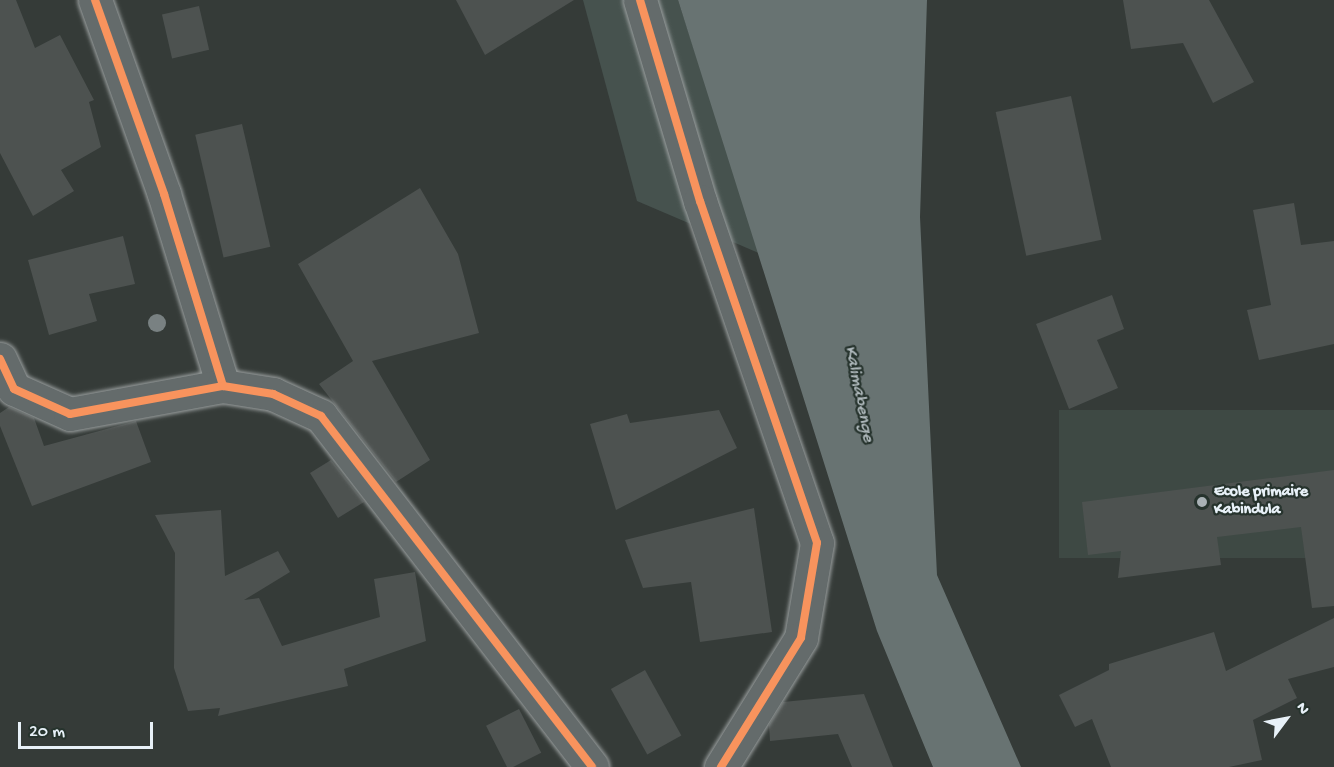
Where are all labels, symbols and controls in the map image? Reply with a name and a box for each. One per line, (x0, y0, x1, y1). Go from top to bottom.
water label: Kalimabenge (838, 344, 878, 444)
place label: Ecole primaire Kabindula (1214, 483, 1308, 521)
marker: Ecole primaire Kabindula (1195, 495, 1209, 509)
north arrow (1256, 689, 1316, 749)
text: N (1291, 700, 1313, 719)
scale bar (21, 710, 156, 748)
text: 20 m (29, 722, 65, 743)

